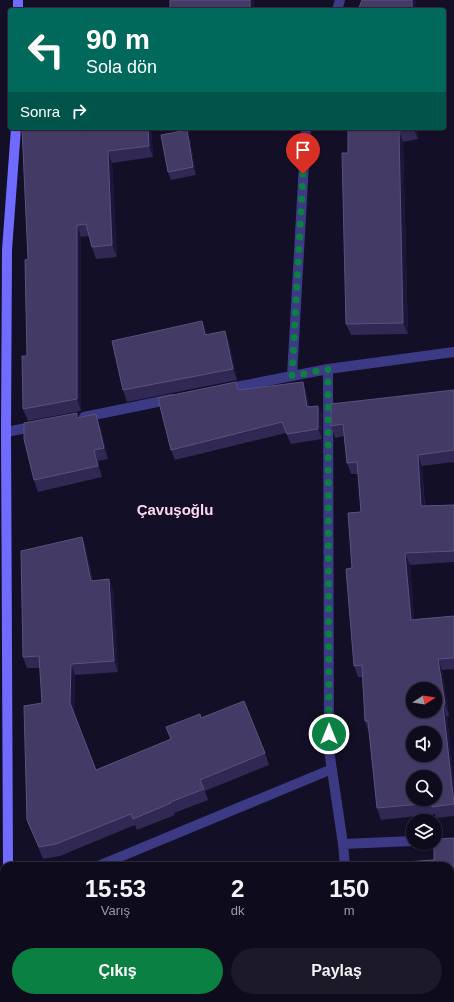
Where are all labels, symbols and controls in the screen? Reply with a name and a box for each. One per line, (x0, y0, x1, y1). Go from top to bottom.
icon: left (20, 24, 72, 76)
text: 90 m (86, 24, 150, 55)
text: Sola dön (86, 57, 157, 77)
icon: right (68, 100, 90, 122)
text: Sonra (20, 103, 60, 120)
pin (286, 133, 320, 174)
icon: arrive (292, 139, 314, 161)
district label: Çavuşoğlu (137, 501, 213, 518)
north arrow (406, 682, 442, 718)
map controls (406, 682, 442, 850)
position arrow (308, 713, 350, 755)
button: sound (406, 726, 442, 762)
button: search (406, 770, 442, 806)
button: layers (406, 814, 442, 850)
text: 15:53 (85, 875, 146, 902)
text: 2 (231, 875, 244, 902)
text: 150 (329, 875, 369, 902)
text: Varış (101, 903, 130, 918)
text: dk (231, 903, 245, 918)
text: m (344, 903, 355, 918)
button: Çıkış (12, 948, 223, 994)
button: Paylaş (231, 948, 442, 994)

